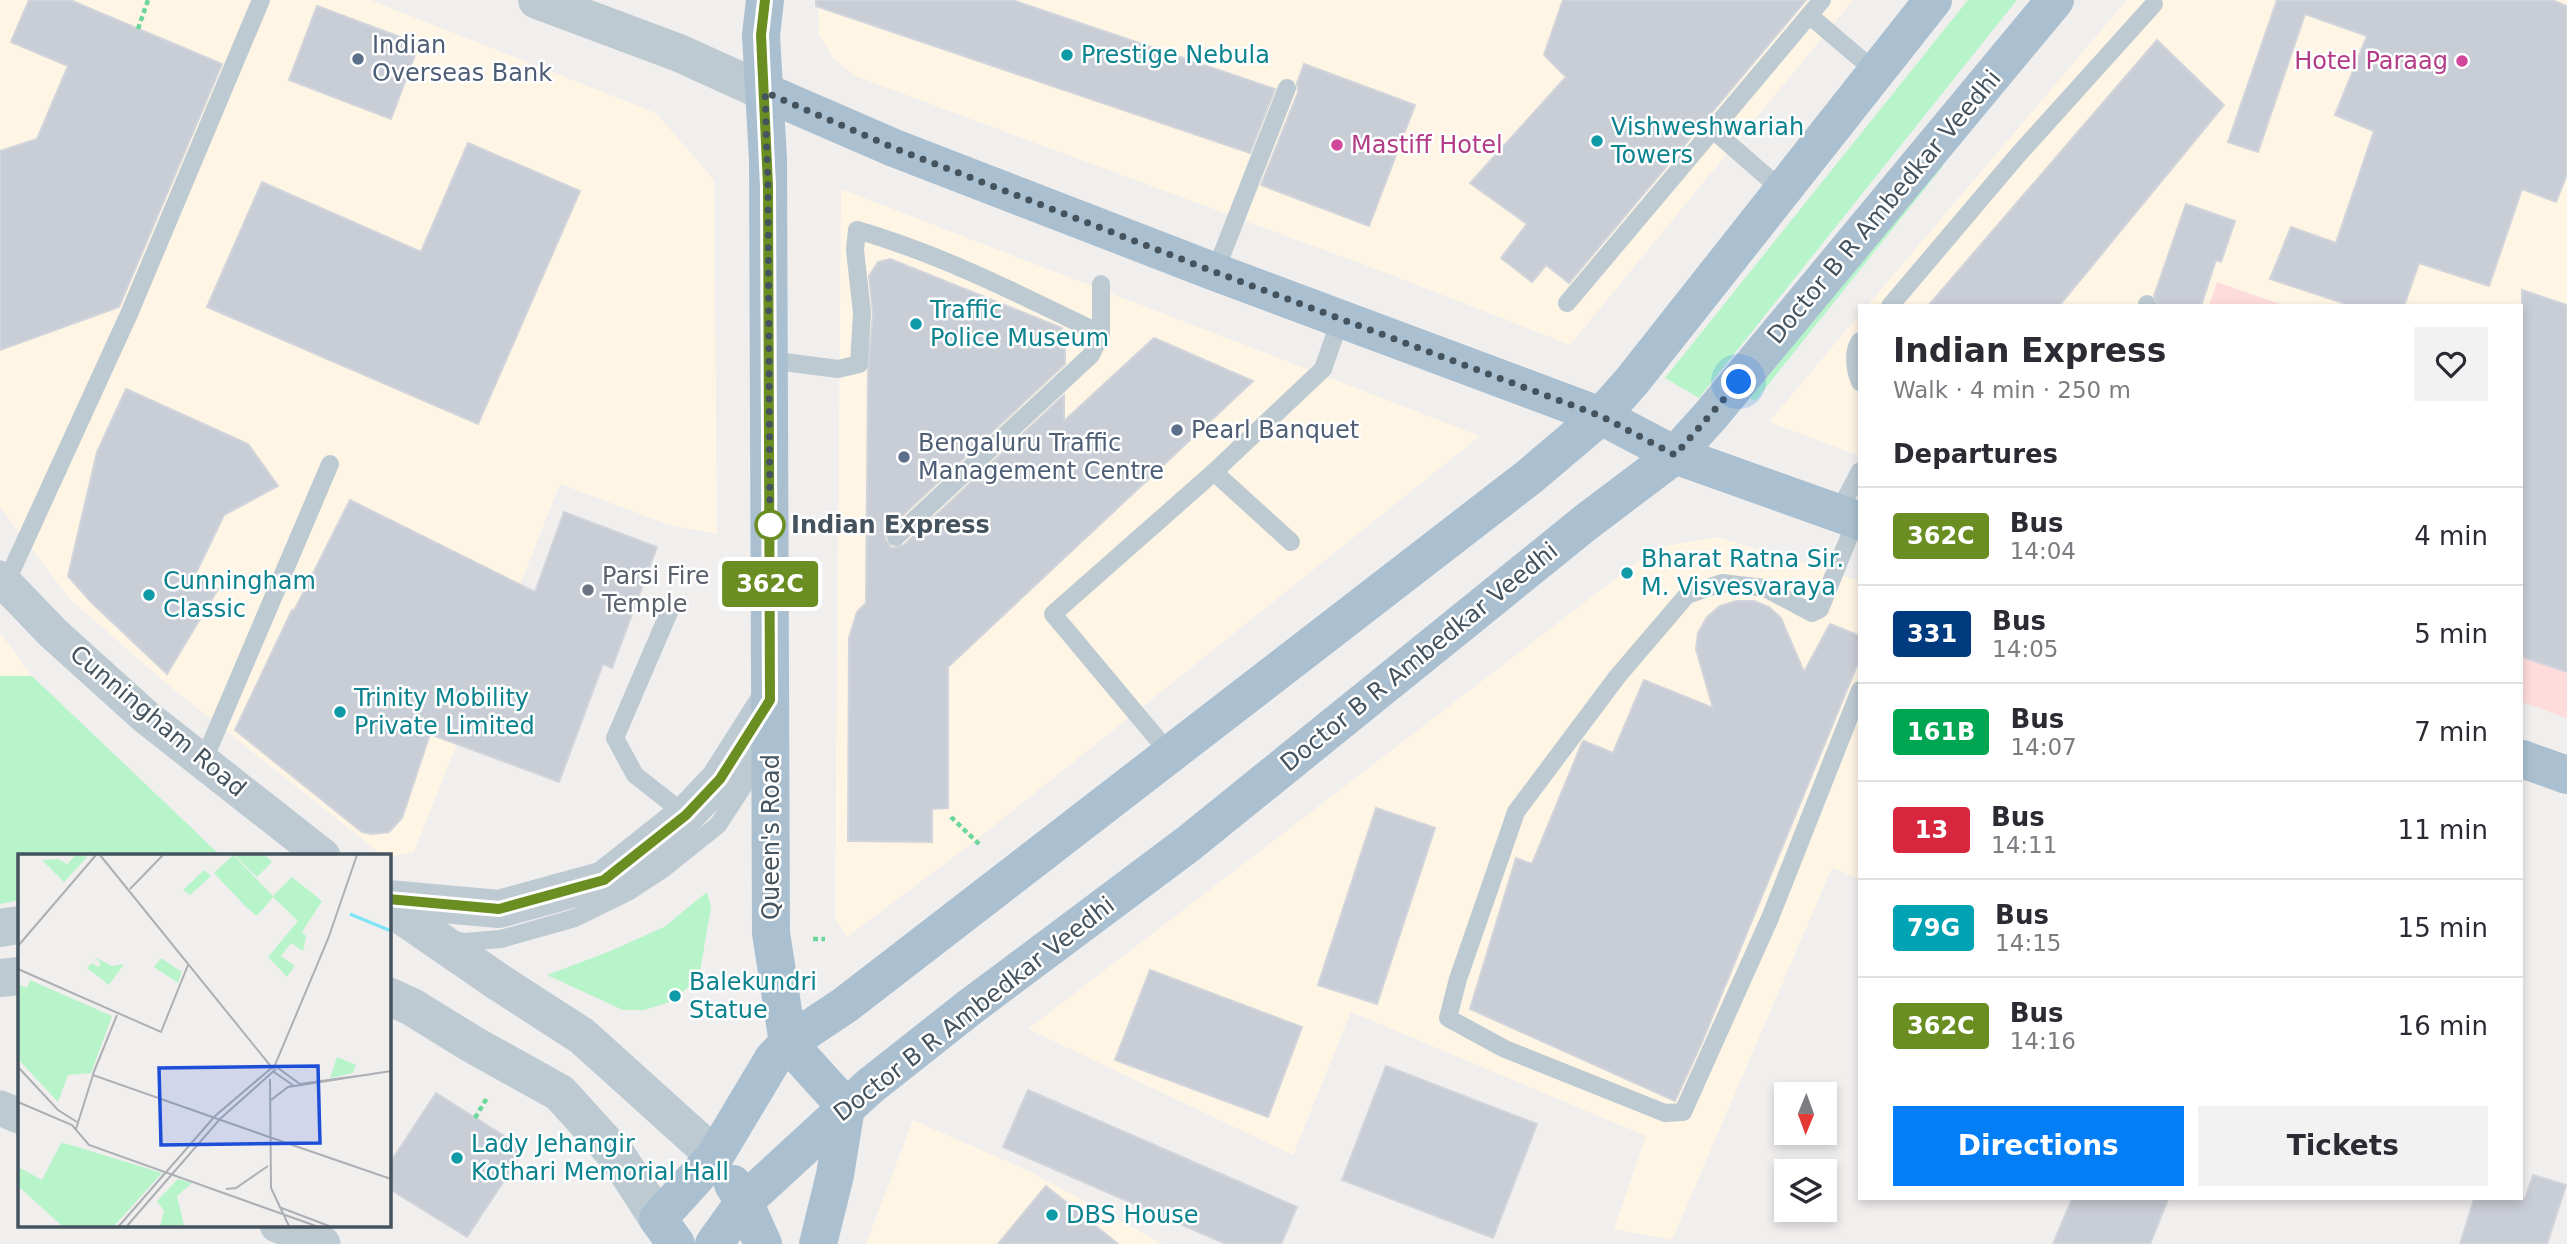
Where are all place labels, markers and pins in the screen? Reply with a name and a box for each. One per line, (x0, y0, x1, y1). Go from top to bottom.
place label: Indian Overseas Bank (372, 31, 552, 87)
place label: Prestige Nebula (1081, 41, 1270, 69)
marker: Prestige Nebula (1059, 47, 1075, 63)
place label: Hotel Paraag (2294, 47, 2448, 75)
marker: Indian Overseas Bank (350, 51, 366, 67)
marker: Hotel Paraag (2454, 53, 2470, 69)
place label: Vishweshwariah Towers (1610, 113, 1804, 169)
place label: Mastiff Hotel (1351, 131, 1503, 159)
marker: Vishweshwariah Towers (1589, 133, 1605, 149)
marker: Mastiff Hotel (1329, 137, 1345, 153)
place label: Traffic Police Museum (929, 296, 1109, 352)
marker: Traffic Police Museum (908, 316, 924, 332)
place label: Pearl Banquet (1191, 416, 1359, 444)
marker: Pearl Banquet (1169, 422, 1185, 438)
place label: Bengaluru Traffic Management Centre (918, 429, 1164, 485)
marker: Bengaluru Traffic Management Centre (896, 449, 912, 465)
marker: Indian Express (755, 510, 785, 540)
place label: Indian Express (791, 511, 990, 539)
place label: Bharat Ratna Sir. M. Visvesvaraya (1641, 545, 1844, 601)
place label: Parsi Fire Temple (601, 562, 710, 618)
marker: Bharat Ratna Sir. M. Visvesvaraya (1619, 565, 1635, 581)
place label: Cunningham Classic (163, 567, 316, 623)
marker: Parsi Fire Temple (580, 582, 596, 598)
marker: Cunningham Classic (141, 587, 157, 603)
place label: Trinity Mobility Private Limited (353, 684, 535, 740)
marker: Trinity Mobility Private Limited (332, 704, 348, 720)
place label: Balekundri Statue (689, 968, 817, 1024)
marker: Balekundri Statue (667, 988, 683, 1004)
place label: Lady Jehangir Kothari Memorial Hall (471, 1130, 729, 1186)
marker: Lady Jehangir Kothari Memorial Hall (449, 1150, 465, 1166)
place label: DBS House (1066, 1201, 1199, 1229)
marker: DBS House (1044, 1207, 1060, 1223)

